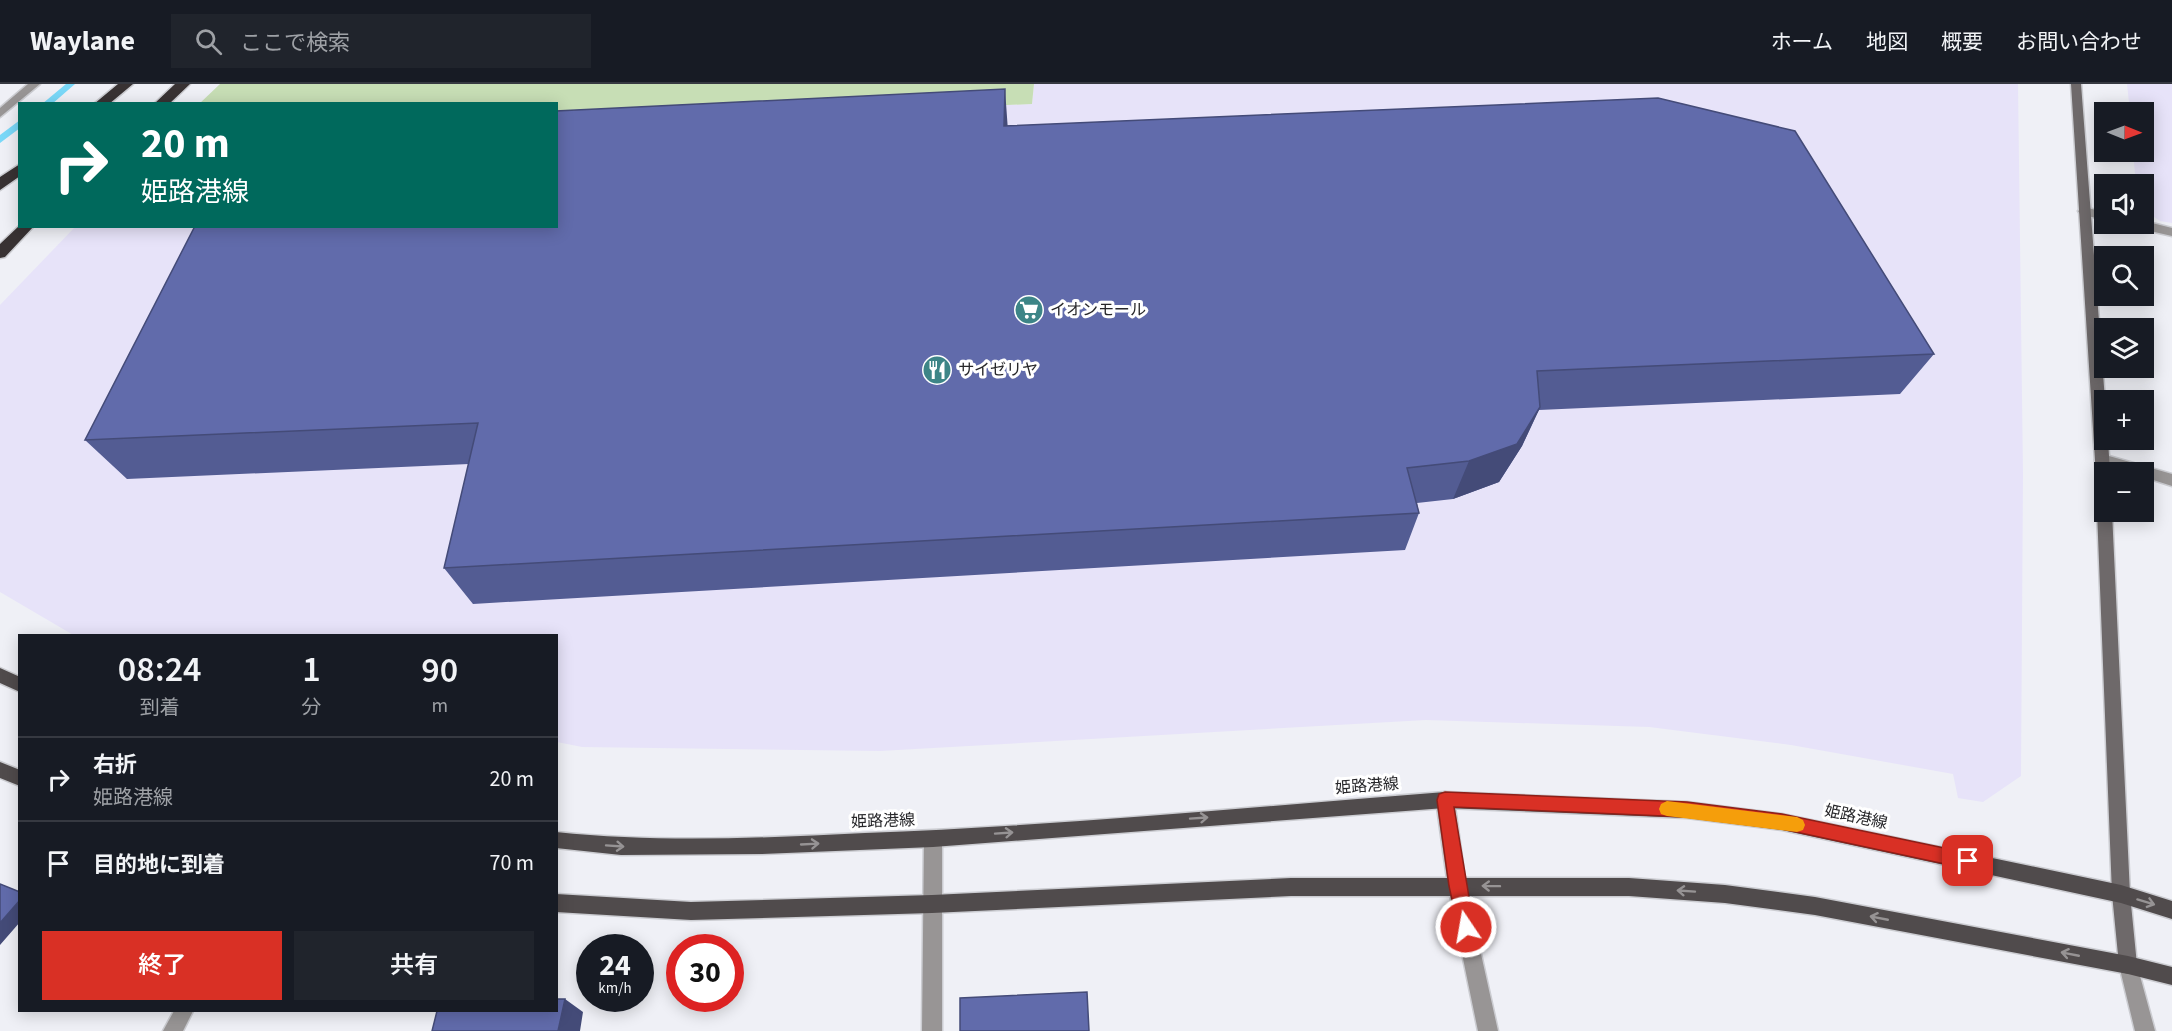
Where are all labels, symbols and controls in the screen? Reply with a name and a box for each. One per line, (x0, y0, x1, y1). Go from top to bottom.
search box (171, 14, 591, 68)
text: Waylane (30, 21, 135, 61)
icon: search (192, 25, 225, 58)
text: ここで検索 (240, 27, 350, 59)
text: ホーム (1771, 27, 1833, 57)
text: 地図 (1866, 27, 1908, 57)
text: 概要 (1941, 27, 1983, 57)
text: お問い合わせ (2016, 27, 2142, 57)
north arrow (2094, 102, 2154, 162)
map controls (2094, 102, 2154, 522)
text: 20 m (141, 114, 230, 174)
icon: right (42, 126, 120, 204)
text: 姫路港線 (141, 173, 249, 212)
button: sound (2094, 174, 2154, 234)
button: search (2094, 246, 2154, 306)
supermarket icon: イオンモール (1013, 294, 1045, 326)
place label: イオンモール (1050, 299, 1146, 321)
button: layers (2094, 318, 2154, 378)
restaurant icon: サイゼリヤ (921, 354, 953, 386)
place label: サイゼリヤ (958, 359, 1038, 381)
button: + (2094, 390, 2154, 450)
button: − (2094, 462, 2154, 522)
text: 08:24 (118, 644, 202, 695)
text: 1 (302, 644, 321, 695)
text: 90 (421, 645, 458, 696)
text: m (431, 692, 448, 720)
text: 到着 (140, 694, 180, 722)
text: 分 (301, 694, 321, 722)
text: 右折 (93, 749, 137, 781)
icon: right (42, 763, 75, 796)
text: 20 m (489, 763, 534, 795)
street label: 姫路港線 (1334, 773, 1400, 799)
text: 姫路港線 (93, 784, 173, 812)
street label: 姫路港線 (1822, 800, 1890, 834)
street label: 姫路港線 (851, 809, 915, 833)
one-way arrow (1188, 813, 1208, 824)
one-way arrow (994, 827, 1014, 838)
pin (1942, 835, 1993, 886)
one-way arrow (799, 838, 819, 849)
one-way arrow (604, 841, 624, 852)
icon: arrive (1951, 844, 1984, 877)
icon: arrive (42, 847, 75, 880)
text: 70 m (489, 847, 534, 879)
text: 目的地に到着 (93, 849, 225, 881)
one-way arrow (1481, 880, 1501, 892)
one-way arrow (1676, 885, 1696, 896)
position arrow (1434, 895, 1498, 959)
one-way arrow (2136, 897, 2155, 908)
one-way arrow (1869, 912, 1889, 923)
button: 終了 (42, 931, 282, 1000)
button: 共有 (294, 931, 534, 1000)
speed limit sign: 30 (666, 934, 744, 1012)
text: 24 (599, 944, 631, 987)
one-way arrow (2061, 948, 2081, 959)
text: km/h (598, 978, 632, 999)

